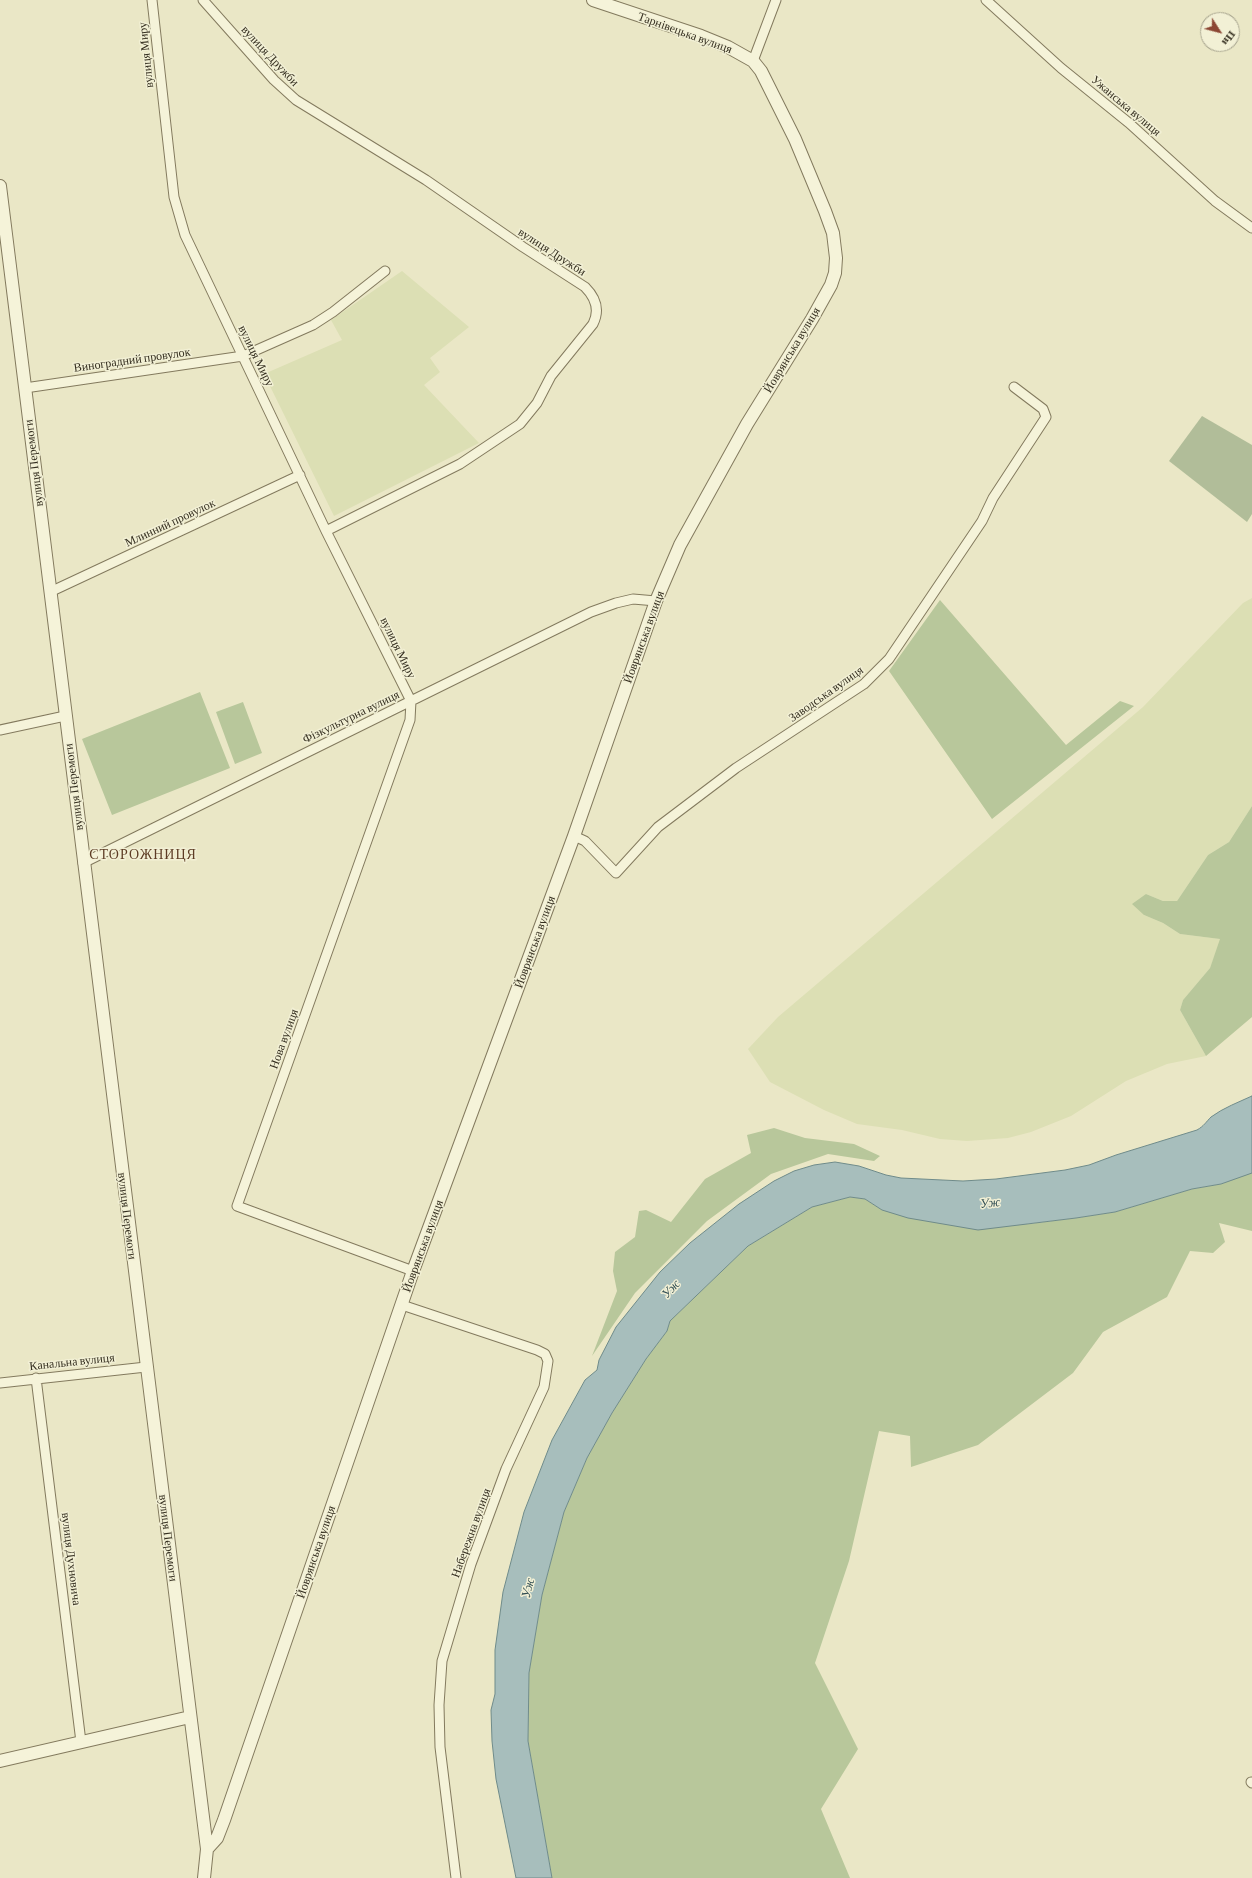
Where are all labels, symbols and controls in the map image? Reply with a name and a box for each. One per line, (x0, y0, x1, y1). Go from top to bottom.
street label: Тарнівецька вулиця (636, 9, 734, 57)
north arrow (1200, 12, 1240, 52)
street label: вулиця Миру (135, 21, 157, 89)
street label: вулиця Дружби (238, 23, 302, 89)
text: Пн (1220, 29, 1238, 48)
street label: Ужанська вулиця (1088, 73, 1164, 139)
street label: вулиця Дружби (515, 225, 589, 279)
street label: Йоврянська вулиця (761, 305, 823, 395)
street label: вулиця Миру (235, 323, 277, 389)
street label: Виноградний провулок (73, 345, 191, 375)
street label: вулиця Перемоги (22, 419, 46, 507)
street label: Млинний провулок (123, 496, 217, 550)
street label: Йоврянська вулиця (621, 589, 667, 685)
street label: вулиця Миру (377, 615, 419, 681)
street label: Заводська вулиця (786, 663, 866, 725)
street label: Фізкультурна вулиця (300, 687, 402, 747)
street label: вулиця Перемоги (62, 743, 86, 831)
district label: СТОРОЖНИЦЯ (89, 847, 197, 863)
street label: Йоврянська вулиця (512, 894, 558, 990)
street label: Нова вулиця (266, 1007, 302, 1071)
street label: вулиця Перемоги (115, 1172, 139, 1260)
water label: Уж (979, 1194, 1001, 1212)
street label: Йоврянська вулиця (400, 1198, 446, 1294)
water label: Уж (658, 1276, 684, 1302)
street label: Канальна вулиця (29, 1350, 115, 1374)
street label: Набережна вулиця (448, 1486, 494, 1580)
street label: вулиця Перемоги (156, 1494, 180, 1582)
street label: Йоврянська вулиця (293, 1504, 339, 1600)
street label: вулиця Духновича (58, 1512, 84, 1606)
water label: Уж (518, 1576, 538, 1600)

